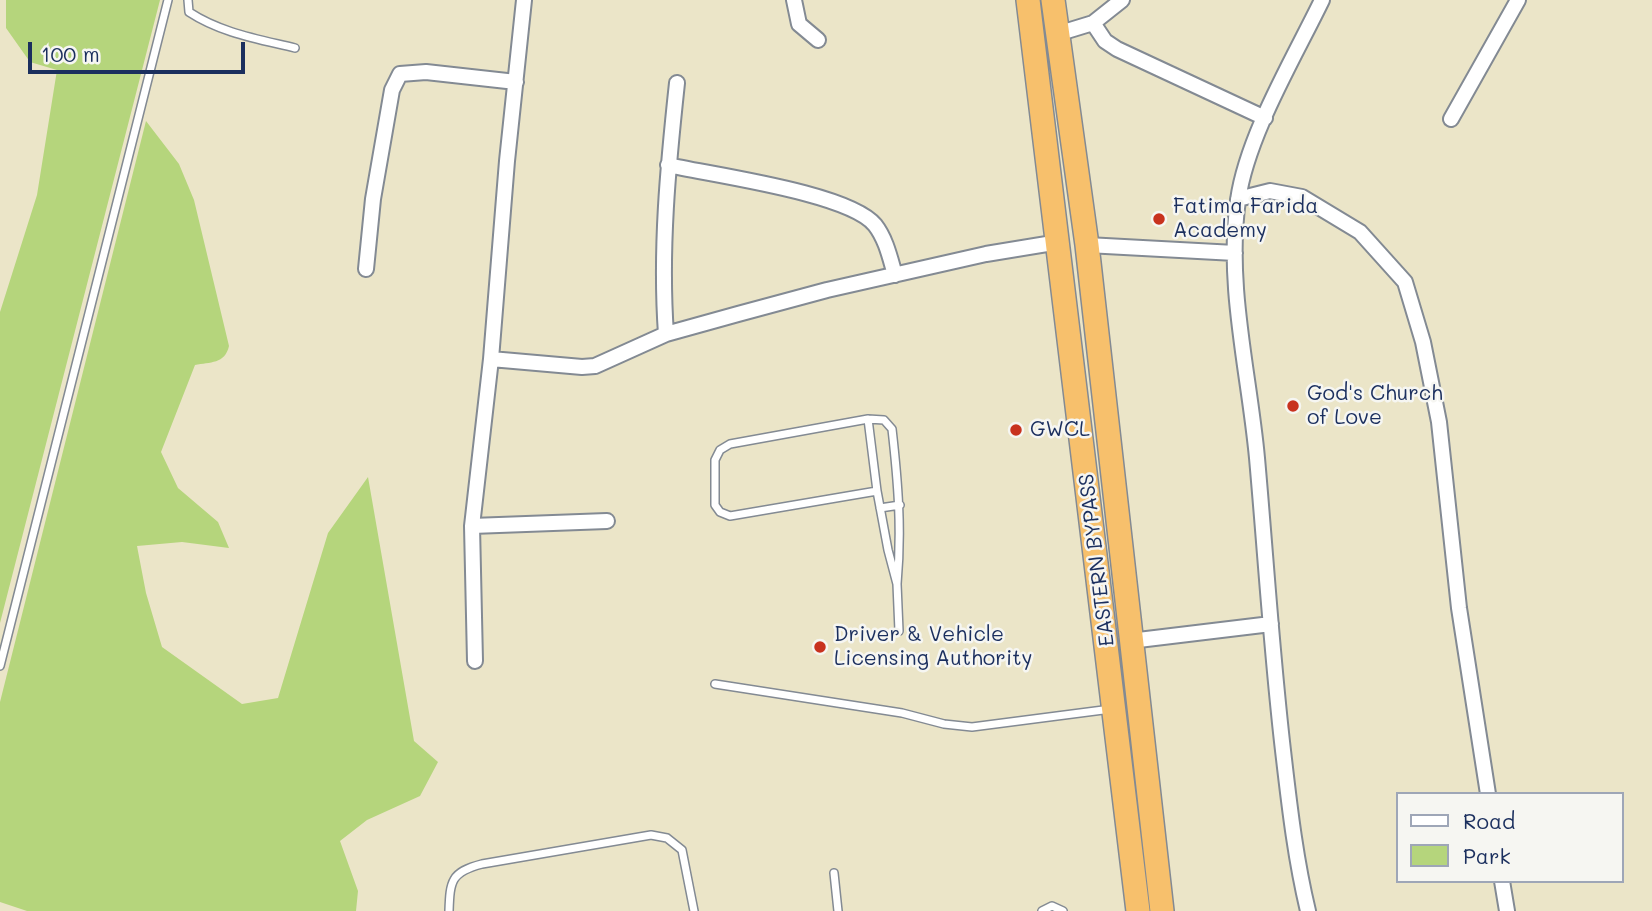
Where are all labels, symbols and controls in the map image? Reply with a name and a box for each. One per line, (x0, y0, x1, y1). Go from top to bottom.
scale bar (32, 28, 248, 72)
text: 100 m (41, 40, 100, 67)
place label: Fatima Farida Academy (1173, 194, 1318, 244)
marker: Fatima Farida Academy (1151, 211, 1167, 227)
place label: God's Church of Love (1307, 381, 1443, 431)
marker: God's Church of Love (1285, 398, 1301, 414)
place label: GWCL (1030, 417, 1090, 443)
marker: GWCL (1008, 422, 1024, 438)
street label: EASTERN BYPASS (1074, 472, 1120, 648)
place label: Driver & Vehicle Licensing Authority (834, 622, 1032, 672)
marker: Driver & Vehicle Licensing Authority (812, 639, 828, 655)
legend (1396, 792, 1624, 883)
text: Road (1463, 807, 1515, 834)
text: Park (1463, 842, 1511, 869)

